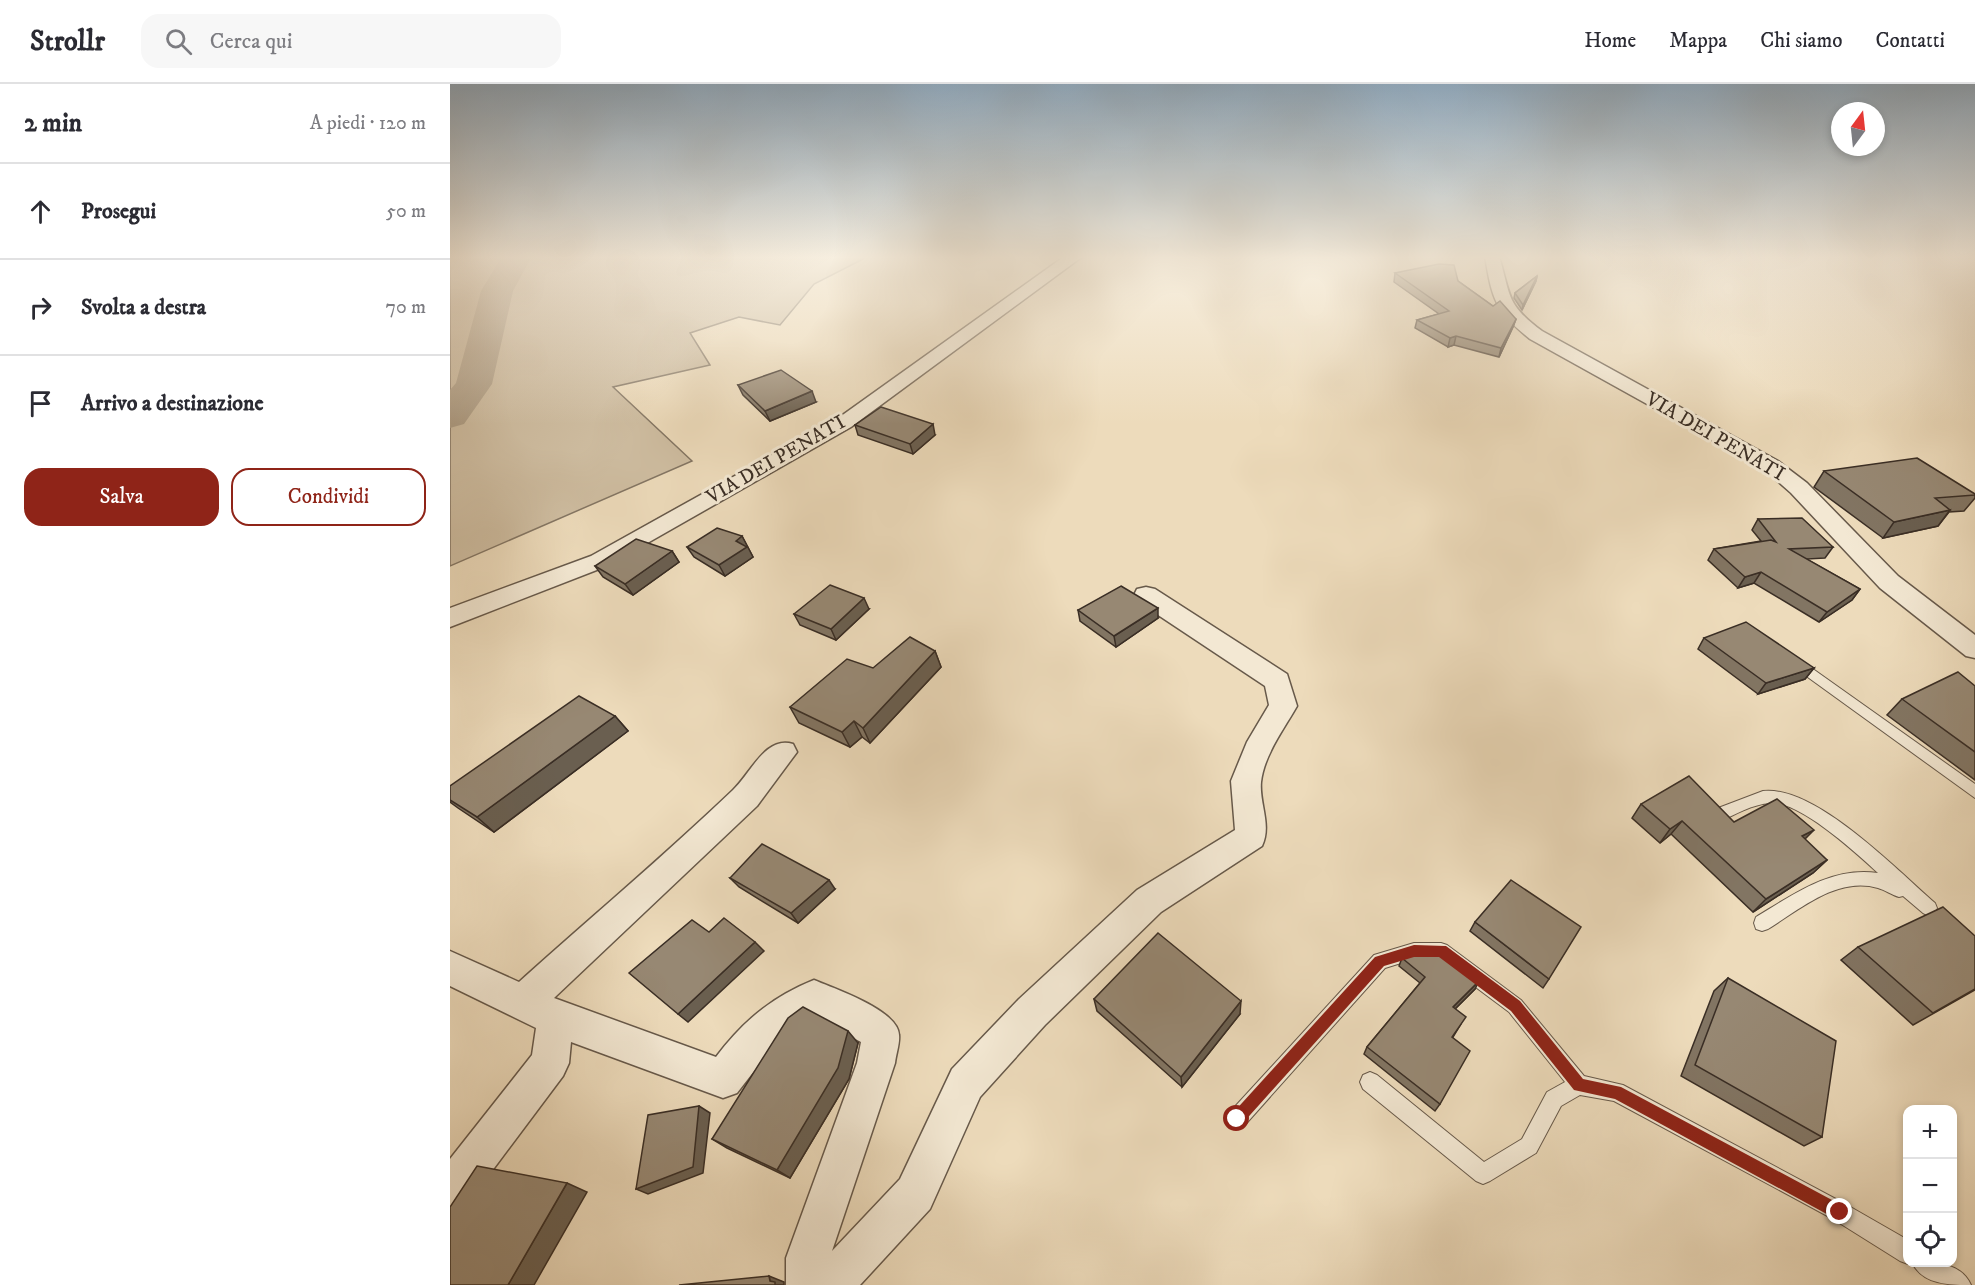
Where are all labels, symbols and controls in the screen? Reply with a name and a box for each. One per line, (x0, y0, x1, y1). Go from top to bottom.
search box (141, 14, 561, 68)
text: Strollr (30, 24, 105, 59)
icon: search (162, 25, 195, 58)
text: Cerca qui (210, 28, 292, 55)
text: Home (1584, 28, 1636, 54)
text: Mappa (1669, 28, 1727, 54)
text: Chi siamo (1760, 28, 1842, 54)
text: Contatti (1875, 28, 1945, 54)
north arrow (1831, 102, 1885, 156)
text: 2 min (24, 107, 82, 140)
text: A piedi · 120 m (310, 111, 426, 136)
icon: ahead (24, 195, 57, 228)
text: Prosegui (81, 198, 156, 225)
text: 50 m (386, 199, 426, 224)
icon: right (24, 291, 57, 324)
text: Svolta a destra (81, 294, 206, 321)
text: 70 m (385, 295, 426, 320)
icon: arrive (24, 387, 57, 420)
street label: VIA DEI PENATI (1640, 387, 1789, 487)
text: Arrivo a destinazione (81, 390, 264, 417)
street label: VIA DEI PENATI (701, 410, 850, 510)
button: Salva (24, 468, 219, 526)
button: Condividi (231, 468, 426, 526)
route start (1223, 1105, 1249, 1131)
map controls (1903, 1105, 1957, 1267)
button: + (1903, 1105, 1957, 1159)
button: − (1903, 1159, 1957, 1213)
route end (1826, 1198, 1852, 1224)
button: locate (1903, 1213, 1957, 1267)

